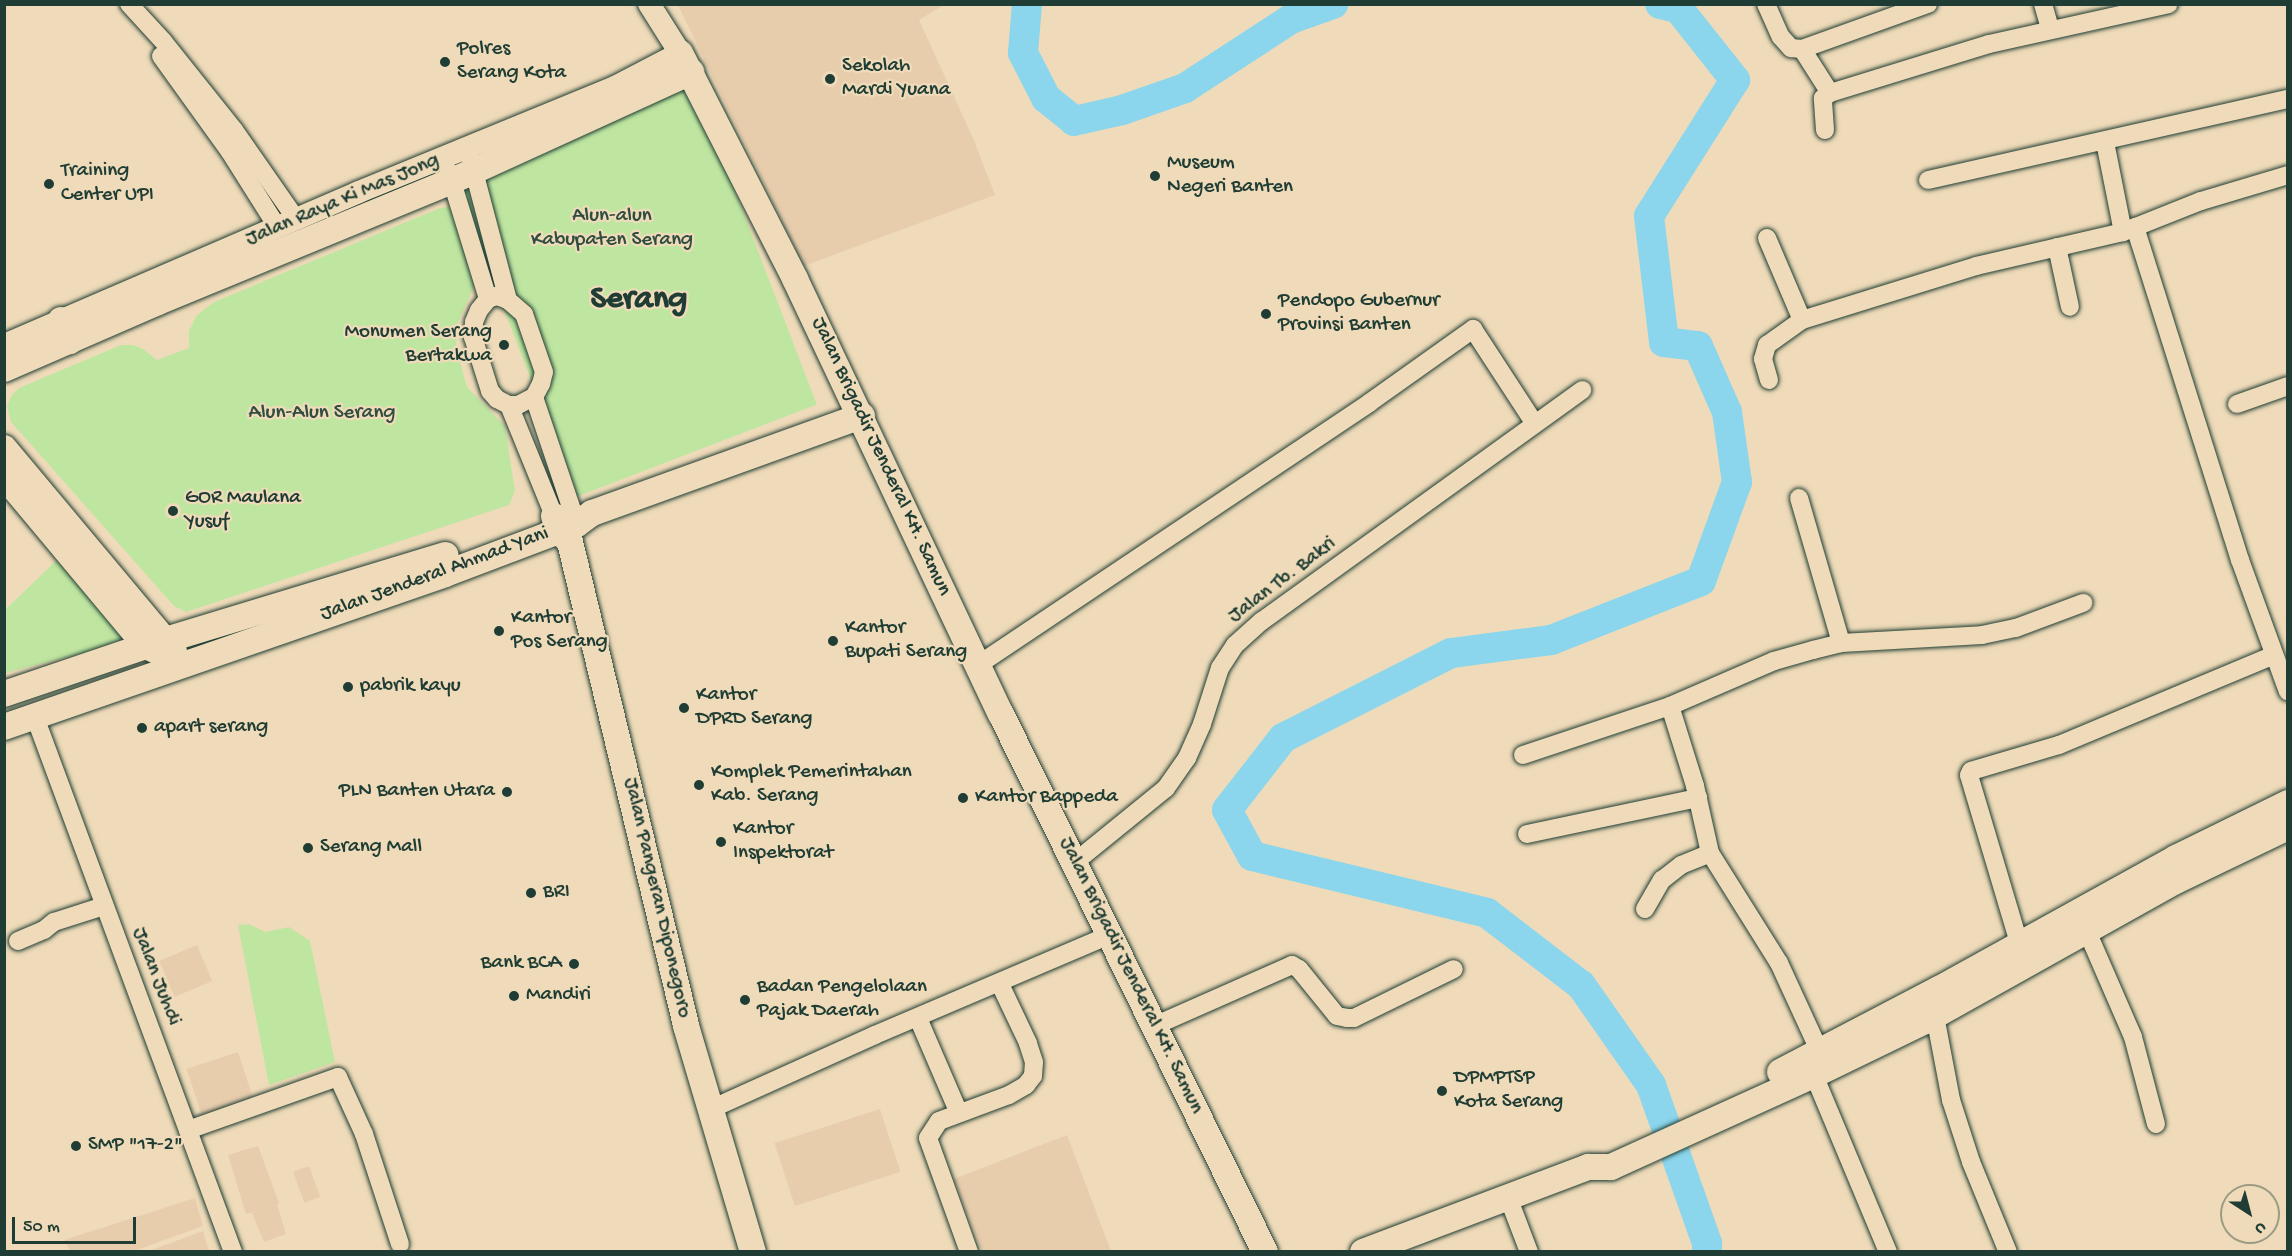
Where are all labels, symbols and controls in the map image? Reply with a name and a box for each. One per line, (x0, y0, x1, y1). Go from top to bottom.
place label: Polres Serang Kota (457, 37, 566, 87)
place label: Sekolah Mardi Yuana (842, 54, 950, 104)
marker: Polres Serang Kota (438, 55, 452, 69)
marker: Sekolah Mardi Yuana (823, 72, 837, 86)
street label: Jalan Raya Ki Mas Jong (243, 149, 443, 253)
place label: Museum Negeri Banten (1167, 151, 1293, 201)
place label: Training Center UPI (61, 159, 154, 209)
marker: Museum Negeri Banten (1148, 169, 1162, 183)
marker: Training Center UPI (42, 177, 56, 191)
park label: Alun-alun Kabupaten Serang (531, 204, 693, 254)
district label: Serang (591, 281, 687, 321)
place label: Pendopo Gubernur Provinsi Banten (1278, 289, 1440, 339)
marker: Pendopo Gubernur Provinsi Banten (1259, 307, 1273, 321)
street label: Jalan Brigadir Jenderal KH. Samun (804, 314, 956, 600)
place label: Monumen Serang Bertakwa (344, 320, 492, 370)
marker: Monumen Serang Bertakwa (497, 338, 511, 352)
park label: Alun-Alun Serang (249, 401, 395, 427)
place label: GOR Maulana Yusuf (185, 486, 301, 536)
marker: GOR Maulana Yusuf (166, 504, 180, 518)
street label: Jalan Jenderal Ahmad Yani (317, 522, 553, 628)
street label: Jalan Tb. Bakri (1224, 532, 1342, 630)
place label: Kantor Pos Serang (511, 606, 608, 656)
place label: Kantor Bupati Serang (845, 616, 967, 666)
marker: Kantor Pos Serang (492, 624, 506, 638)
marker: Kantor Bupati Serang (826, 634, 840, 648)
place label: pabrik kayu (360, 674, 461, 700)
marker: pabrik kayu (341, 680, 355, 694)
place label: Kantor DPRD Serang (696, 683, 813, 733)
marker: Kantor DPRD Serang (677, 701, 691, 715)
place label: apart serang (154, 715, 268, 741)
marker: apart serang (135, 721, 149, 735)
place label: Komplek Pemerintahan Kab. Serang (711, 760, 912, 810)
street label: Jalan Pangeran Diponegoro (616, 776, 696, 1020)
marker: Komplek Pemerintahan Kab. Serang (692, 778, 706, 792)
place label: PLN Banten Utara (339, 779, 495, 805)
marker: PLN Banten Utara (500, 785, 514, 799)
place label: Kantor Bappeda (975, 785, 1118, 811)
marker: Kantor Bappeda (956, 791, 970, 805)
place label: Kantor Inspektorat (733, 817, 833, 867)
street label: Jalan Brigadir Jenderal KH. Samun (1052, 834, 1208, 1118)
place label: Serang Mall (320, 835, 422, 861)
marker: Kantor Inspektorat (714, 835, 728, 849)
marker: Serang Mall (301, 841, 315, 855)
place label: BRI (543, 880, 570, 906)
marker: BRI (524, 886, 538, 900)
street label: Jalan Juhdi (125, 924, 185, 1030)
place label: Bank BCA (481, 951, 562, 977)
marker: Bank BCA (567, 957, 581, 971)
place label: Badan Pengelolaan Pajak Daerah (757, 975, 927, 1025)
place label: Mandiri (526, 983, 591, 1009)
marker: Mandiri (507, 989, 521, 1003)
marker: Badan Pengelolaan Pajak Daerah (738, 993, 752, 1007)
place label: DPMPTSP Kota Serang (1454, 1066, 1563, 1116)
marker: DPMPTSP Kota Serang (1435, 1084, 1449, 1098)
place label: SMP "17-2" (88, 1133, 183, 1159)
marker: SMP "17-2" (69, 1139, 83, 1153)
north arrow (2220, 1184, 2280, 1244)
scale bar (15, 1205, 140, 1243)
text: 50 m (23, 1217, 60, 1238)
text: U (2250, 1217, 2269, 1238)

